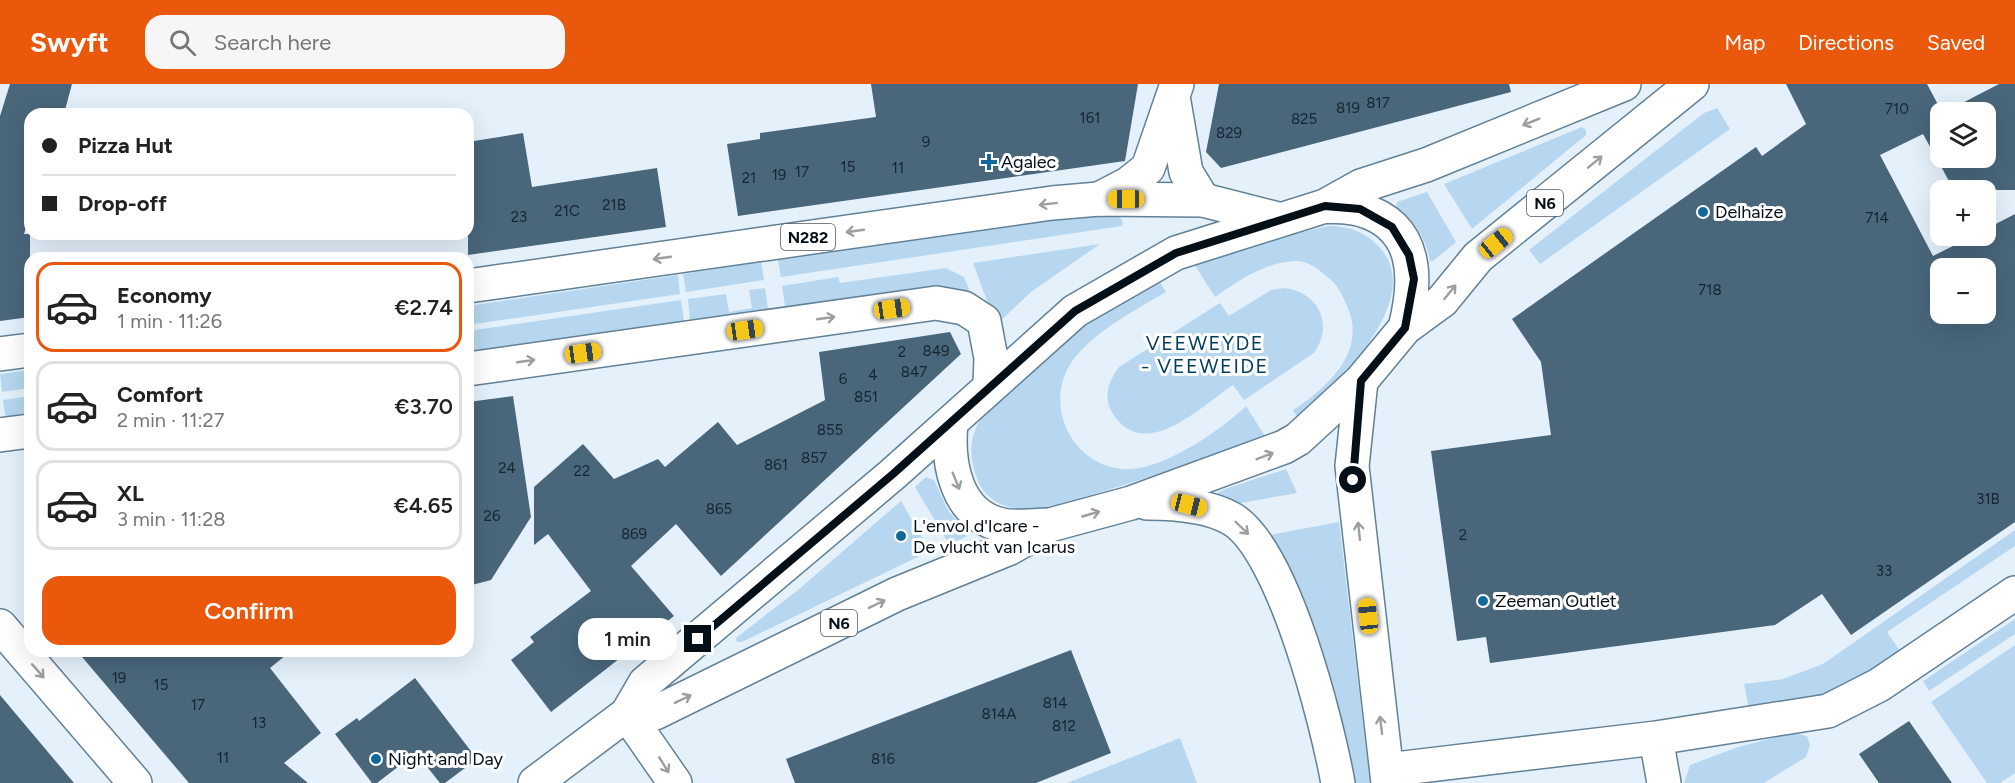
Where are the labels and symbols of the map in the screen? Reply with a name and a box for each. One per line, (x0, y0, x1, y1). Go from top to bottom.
house number: 817 (1366, 94, 1390, 112)
house number: 819 (1336, 99, 1360, 117)
house number: 710 (1885, 100, 1909, 118)
house number: 161 (1080, 109, 1100, 127)
house number: 825 (1291, 110, 1317, 128)
one-way arrow (1522, 117, 1541, 128)
house number: 829 (1216, 124, 1242, 142)
house number: 9 (922, 133, 930, 151)
place label: Agalec (1001, 151, 1057, 173)
marker: Agalec (982, 155, 996, 169)
one-way arrow (1587, 156, 1603, 169)
house number: 15 (841, 158, 855, 176)
house number: 11 (892, 159, 904, 177)
house number: 17 (795, 163, 809, 181)
house number: 19 (772, 166, 786, 184)
house number: 21 (742, 169, 756, 187)
car (1108, 190, 1144, 208)
road number: N6 (1527, 190, 1563, 216)
house number: 21B (602, 196, 626, 214)
one-way arrow (1038, 198, 1058, 209)
place label: Delhaize (1715, 201, 1783, 223)
house number: 21C (554, 202, 580, 220)
marker: Delhaize (1696, 205, 1710, 219)
house number: 23 (511, 208, 527, 226)
house number: 714 (1865, 209, 1889, 227)
road number: N282 (781, 224, 835, 250)
one-way arrow (845, 225, 865, 236)
car (1476, 225, 1516, 261)
one-way arrow (652, 252, 672, 263)
house number: 718 (1698, 281, 1722, 299)
one-way arrow (1444, 284, 1457, 300)
car (873, 298, 911, 320)
one-way arrow (815, 313, 835, 324)
car (726, 319, 764, 341)
district label: VEEWEYDE - VEEWEIDE (1141, 331, 1269, 378)
car (564, 342, 602, 364)
house number: 849 (922, 342, 950, 360)
house number: 2 (898, 343, 906, 361)
one-way arrow (516, 355, 535, 366)
house number: 847 (901, 363, 927, 381)
house number: 4 (868, 366, 878, 384)
house number: 6 (839, 370, 848, 388)
house number: 851 (854, 388, 878, 406)
house number: 855 (817, 421, 843, 439)
house number: 857 (801, 449, 827, 467)
one-way arrow (1256, 449, 1274, 460)
house number: 861 (764, 456, 788, 474)
house number: 24 (498, 459, 516, 477)
house number: 22 (574, 462, 590, 480)
route start (1339, 466, 1366, 493)
one-way arrow (951, 471, 962, 489)
house number: 31B (1976, 490, 2000, 508)
car (1169, 492, 1209, 518)
house number: 865 (706, 500, 732, 518)
house number: 26 (484, 507, 501, 525)
one-way arrow (1081, 508, 1100, 519)
place label: L'envol d'Icare - De vlucht van Icarus (913, 515, 1075, 558)
one-way arrow (1234, 521, 1249, 536)
one-way arrow (1353, 522, 1364, 542)
house number: 869 (621, 525, 647, 543)
house number: 2 (1459, 526, 1467, 544)
marker: L'envol d'Icare - De vlucht van Icarus (894, 529, 908, 543)
house number: 33 (1876, 562, 1892, 580)
place label: Zeeman Outlet (1495, 590, 1617, 612)
marker: Zeeman Outlet (1476, 594, 1490, 608)
car (1357, 597, 1379, 635)
one-way arrow (867, 598, 885, 610)
road number: N6 (821, 610, 857, 636)
callout: 1 min (578, 618, 677, 660)
route end (684, 625, 711, 652)
one-way arrow (31, 663, 45, 678)
house number: 19 (112, 669, 126, 687)
house number: 15 (154, 676, 168, 694)
one-way arrow (673, 693, 691, 704)
house number: 814 (1043, 694, 1067, 712)
house number: 17 (191, 696, 205, 714)
house number: 814A (982, 705, 1016, 723)
house number: 13 (252, 714, 266, 732)
one-way arrow (1375, 716, 1386, 735)
house number: 812 (1052, 717, 1076, 735)
place label: Night and Day (388, 748, 504, 770)
house number: 11 (217, 749, 229, 767)
house number: 816 (871, 750, 895, 768)
marker: Night and Day (369, 752, 383, 766)
one-way arrow (658, 756, 670, 773)

